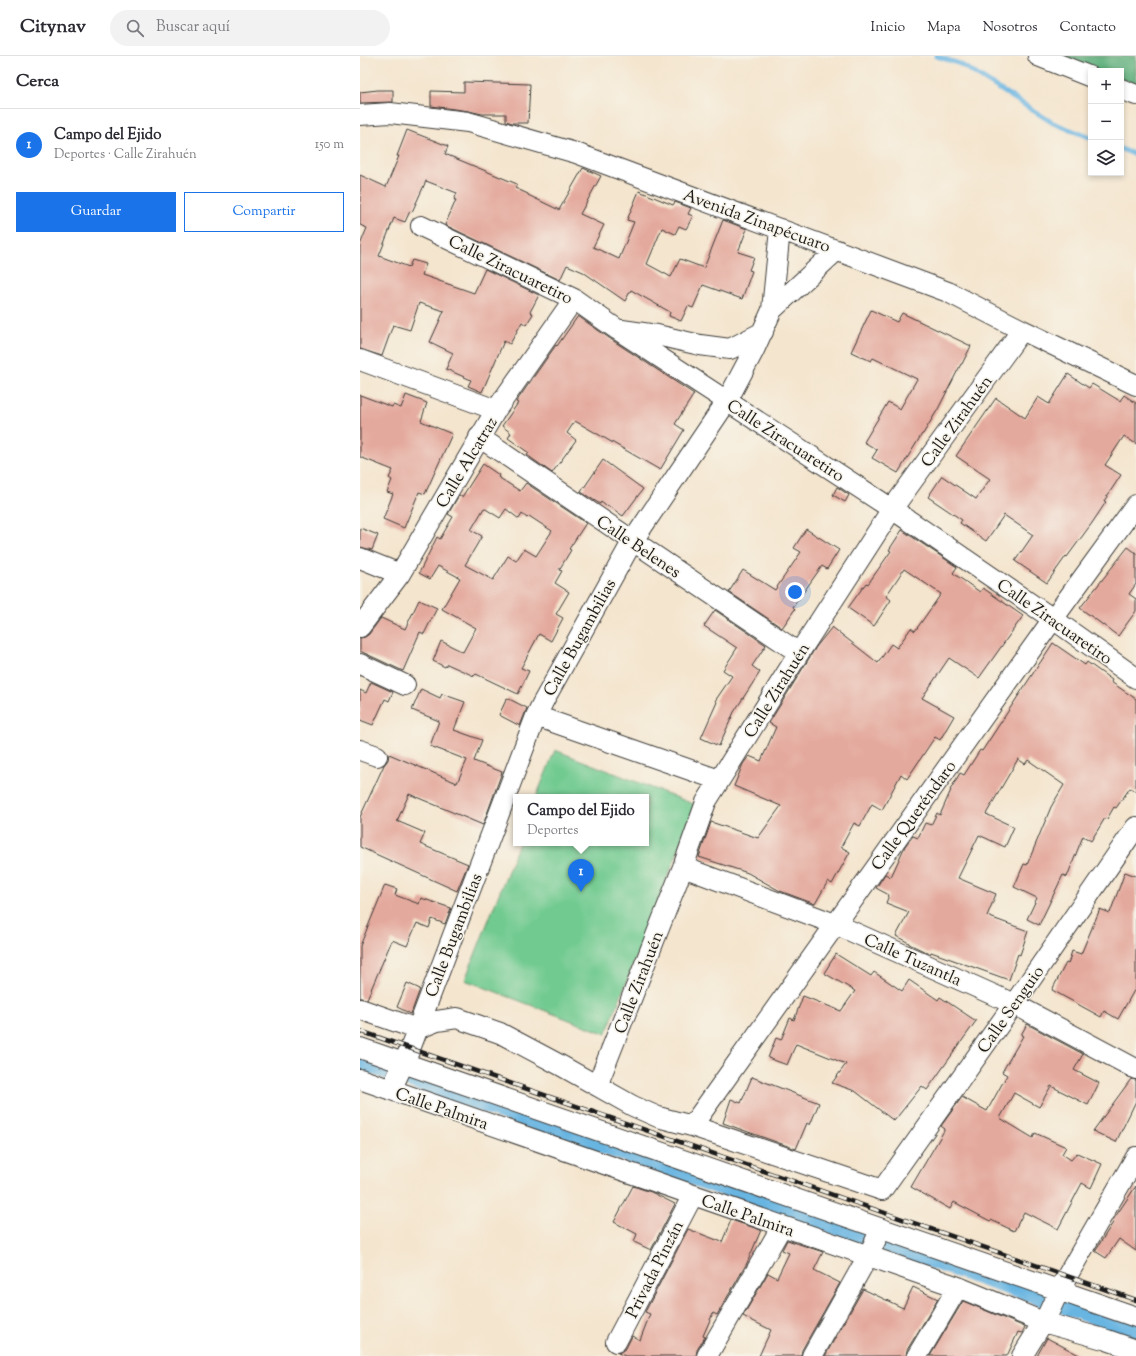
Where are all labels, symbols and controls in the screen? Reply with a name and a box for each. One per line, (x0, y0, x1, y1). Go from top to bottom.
search box (110, 10, 390, 46)
text: Citynav (20, 14, 86, 41)
icon: search (124, 17, 146, 39)
text: Buscar aquí (156, 17, 230, 38)
text: Inicio (871, 18, 905, 38)
text: Mapa (927, 18, 961, 38)
text: Nosotros (983, 18, 1038, 38)
text: Contacto (1060, 18, 1116, 38)
map controls (1088, 68, 1124, 176)
button: + (1088, 68, 1124, 104)
text: Cerca (16, 70, 59, 94)
button: − (1088, 104, 1124, 140)
text: Campo del Ejido (54, 125, 161, 146)
text: 1 (27, 136, 31, 154)
text: 150 m (315, 136, 344, 154)
button: layers (1088, 140, 1124, 176)
text: Deportes · Calle Zirahuén (54, 146, 197, 164)
street label: Avenida Zinapécuaro (679, 184, 833, 260)
button: Guardar (16, 192, 176, 232)
button: Compartir (184, 192, 344, 232)
street label: Calle Ziracuaretiro (444, 230, 576, 311)
street label: Calle Zirahuén (916, 371, 999, 473)
street label: Calle Ziracuaretiro (721, 395, 848, 489)
street label: Calle Alcatraz (431, 413, 504, 513)
street label: Calle Belenes (591, 510, 685, 585)
street label: Calle Ziracuaretiro (991, 574, 1116, 671)
street label: Calle Bugambilias (539, 575, 623, 701)
your location (785, 582, 805, 602)
street label: Calle Zirahuén (739, 639, 817, 743)
street label: Calle Queréndaro (866, 756, 963, 876)
popup (513, 794, 649, 846)
text: Campo del Ejido (527, 801, 635, 822)
text: Deportes (527, 822, 578, 840)
pin: 1 (568, 859, 594, 892)
street label: Calle Bugambilias (420, 870, 490, 1001)
street label: Calle Zirahuén (609, 928, 670, 1038)
street label: Calle Tuzantla (859, 929, 965, 993)
street label: Calle Senguio (972, 961, 1051, 1059)
street label: Calle Palmira (392, 1083, 491, 1137)
street label: Calle Palmira (698, 1190, 797, 1244)
street label: Privada Pinzán (621, 1217, 691, 1323)

